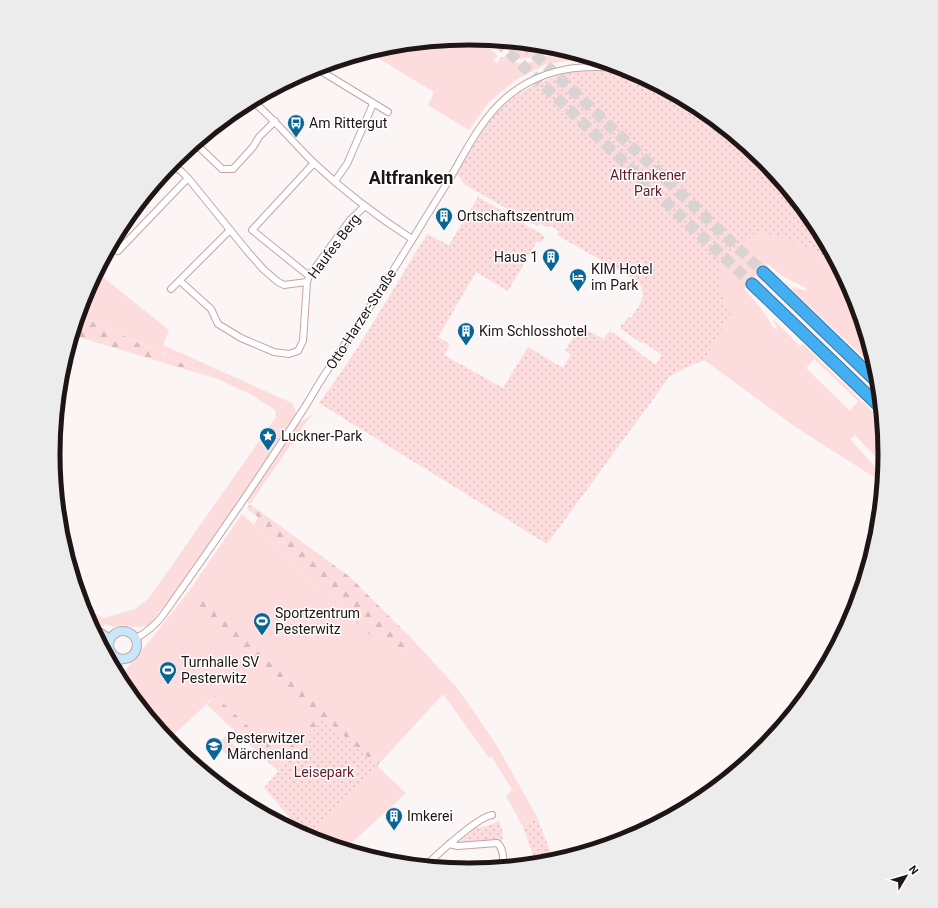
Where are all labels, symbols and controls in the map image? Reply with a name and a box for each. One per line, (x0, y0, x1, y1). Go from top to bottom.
bus stop icon: Am Rittergut (286, 113, 306, 138)
place label: Am Rittergut (309, 115, 388, 131)
district label: Altfranken (369, 167, 453, 188)
park label: Altfrankener Park (610, 167, 686, 199)
building icon: Ortschaftszentrum (434, 206, 454, 231)
place label: Ortschaftszentrum (457, 208, 574, 224)
street label: Haufes Berg (305, 211, 363, 281)
building icon: Haus 1 (541, 247, 561, 272)
place label: Haus 1 (494, 249, 538, 265)
place label: KIM Hotel im Park (591, 261, 653, 293)
street label: Otto-Harzer-Straße (323, 266, 399, 372)
hotel icon: KIM Hotel im Park (568, 267, 588, 292)
building icon: Kim Schlosshotel (456, 321, 476, 346)
place label: Kim Schlosshotel (479, 323, 587, 339)
place icon: Luckner-Park (258, 426, 278, 451)
place label: Luckner-Park (281, 428, 363, 444)
place label: Sportzentrum Pesterwitz (275, 605, 360, 637)
sports icon: Sportzentrum Pesterwitz (252, 611, 272, 636)
place label: Turnhalle SV Pesterwitz (181, 654, 259, 686)
sports icon: Turnhalle SV Pesterwitz (158, 660, 178, 685)
place label: Pesterwitzer Märchenland (227, 730, 308, 762)
school or university icon: Pesterwitzer Märchenland (204, 736, 224, 761)
park label: Leisepark (294, 764, 355, 780)
building icon: Imkerei (384, 806, 404, 831)
place label: Imkerei (407, 808, 453, 824)
north arrow (886, 856, 926, 896)
text: N (906, 863, 921, 877)

